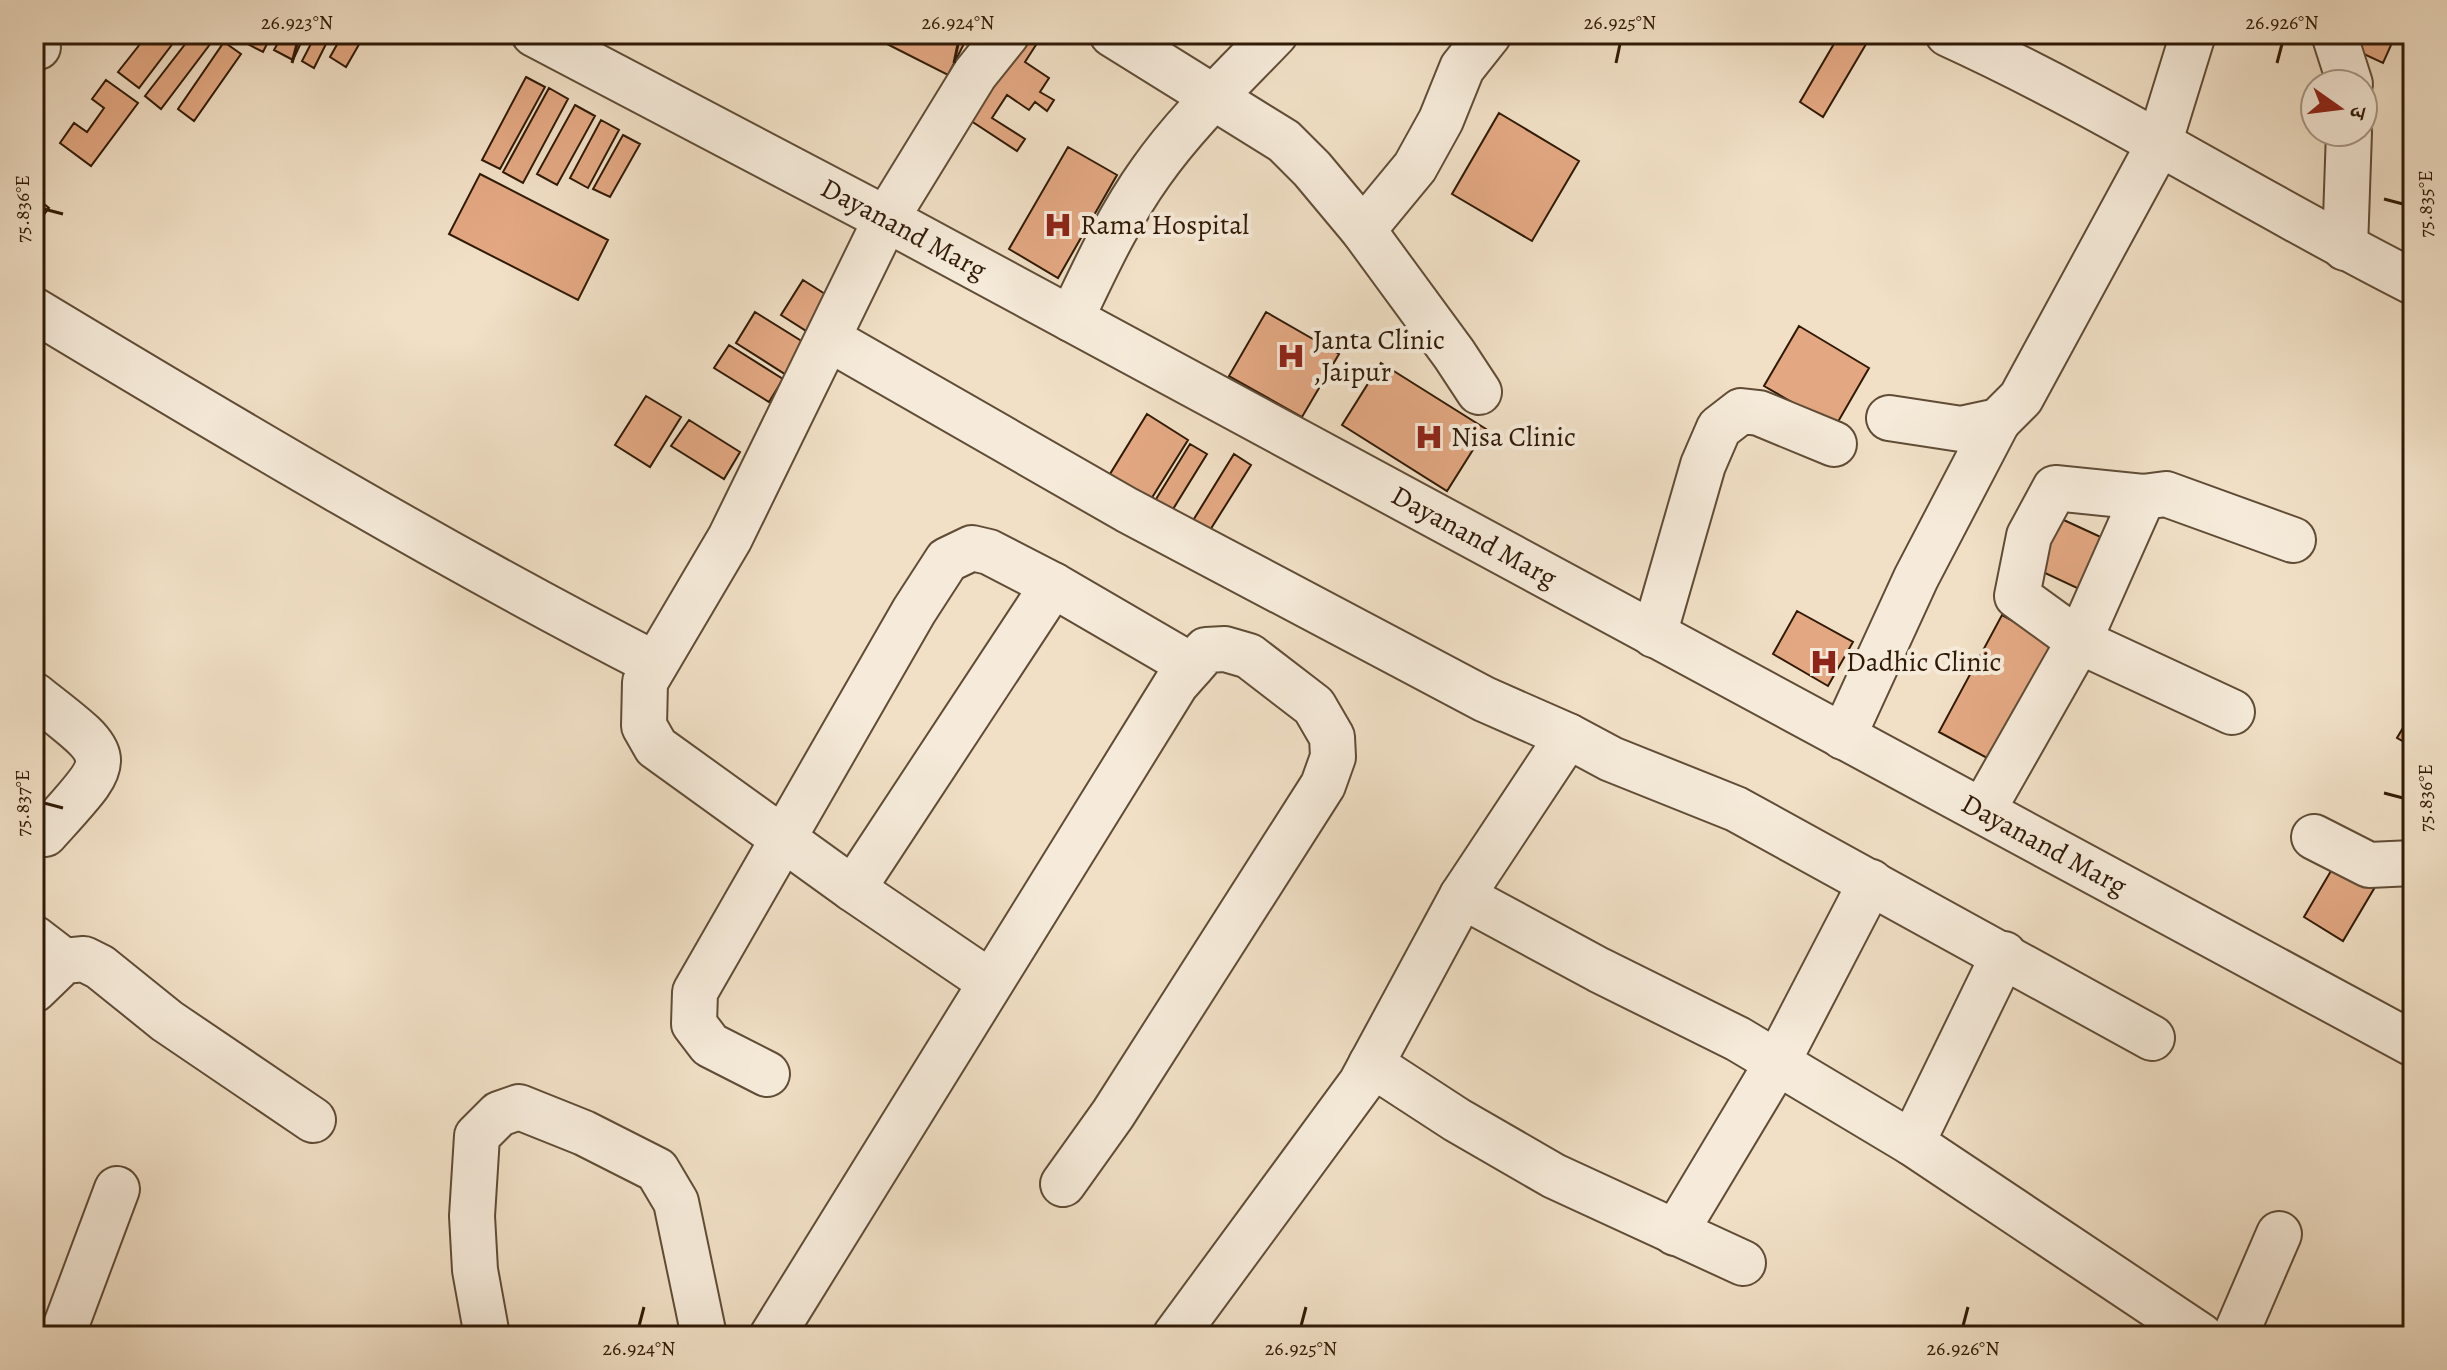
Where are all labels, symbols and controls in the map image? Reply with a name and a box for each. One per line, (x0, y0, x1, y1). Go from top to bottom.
text: 26.923°N (261, 9, 333, 36)
text: 26.924°N (922, 9, 994, 36)
text: 26.925°N (1584, 9, 1656, 36)
text: 26.926°N (2245, 9, 2319, 36)
north arrow (2299, 68, 2379, 148)
text: उ (2341, 102, 2374, 123)
street label: Dayanand Marg (814, 169, 993, 289)
text: 75.835°E (2412, 170, 2439, 238)
text: 75.836°E (9, 175, 36, 243)
place label: Rama Hospital (1080, 206, 1249, 244)
hospital icon: Rama Hospital (1043, 210, 1073, 240)
place label: Janta Clinic ,Jaipur (1313, 321, 1445, 391)
hospital icon: Janta Clinic ,Jaipur (1276, 341, 1306, 371)
place label: Nisa Clinic (1451, 418, 1576, 456)
hospital icon: Nisa Clinic (1414, 422, 1444, 452)
street label: Dayanand Marg (1384, 476, 1564, 597)
place label: Dadhic Clinic (1846, 643, 2001, 681)
hospital icon: Dadhic Clinic (1809, 647, 1839, 677)
text: 75.836°E (2412, 764, 2439, 832)
text: 75.837°E (9, 769, 36, 837)
street label: Dayanand Marg (1955, 785, 2134, 905)
text: 26.924°N (603, 1335, 675, 1362)
text: 26.925°N (1265, 1335, 1337, 1362)
text: 26.926°N (1926, 1335, 2000, 1362)

